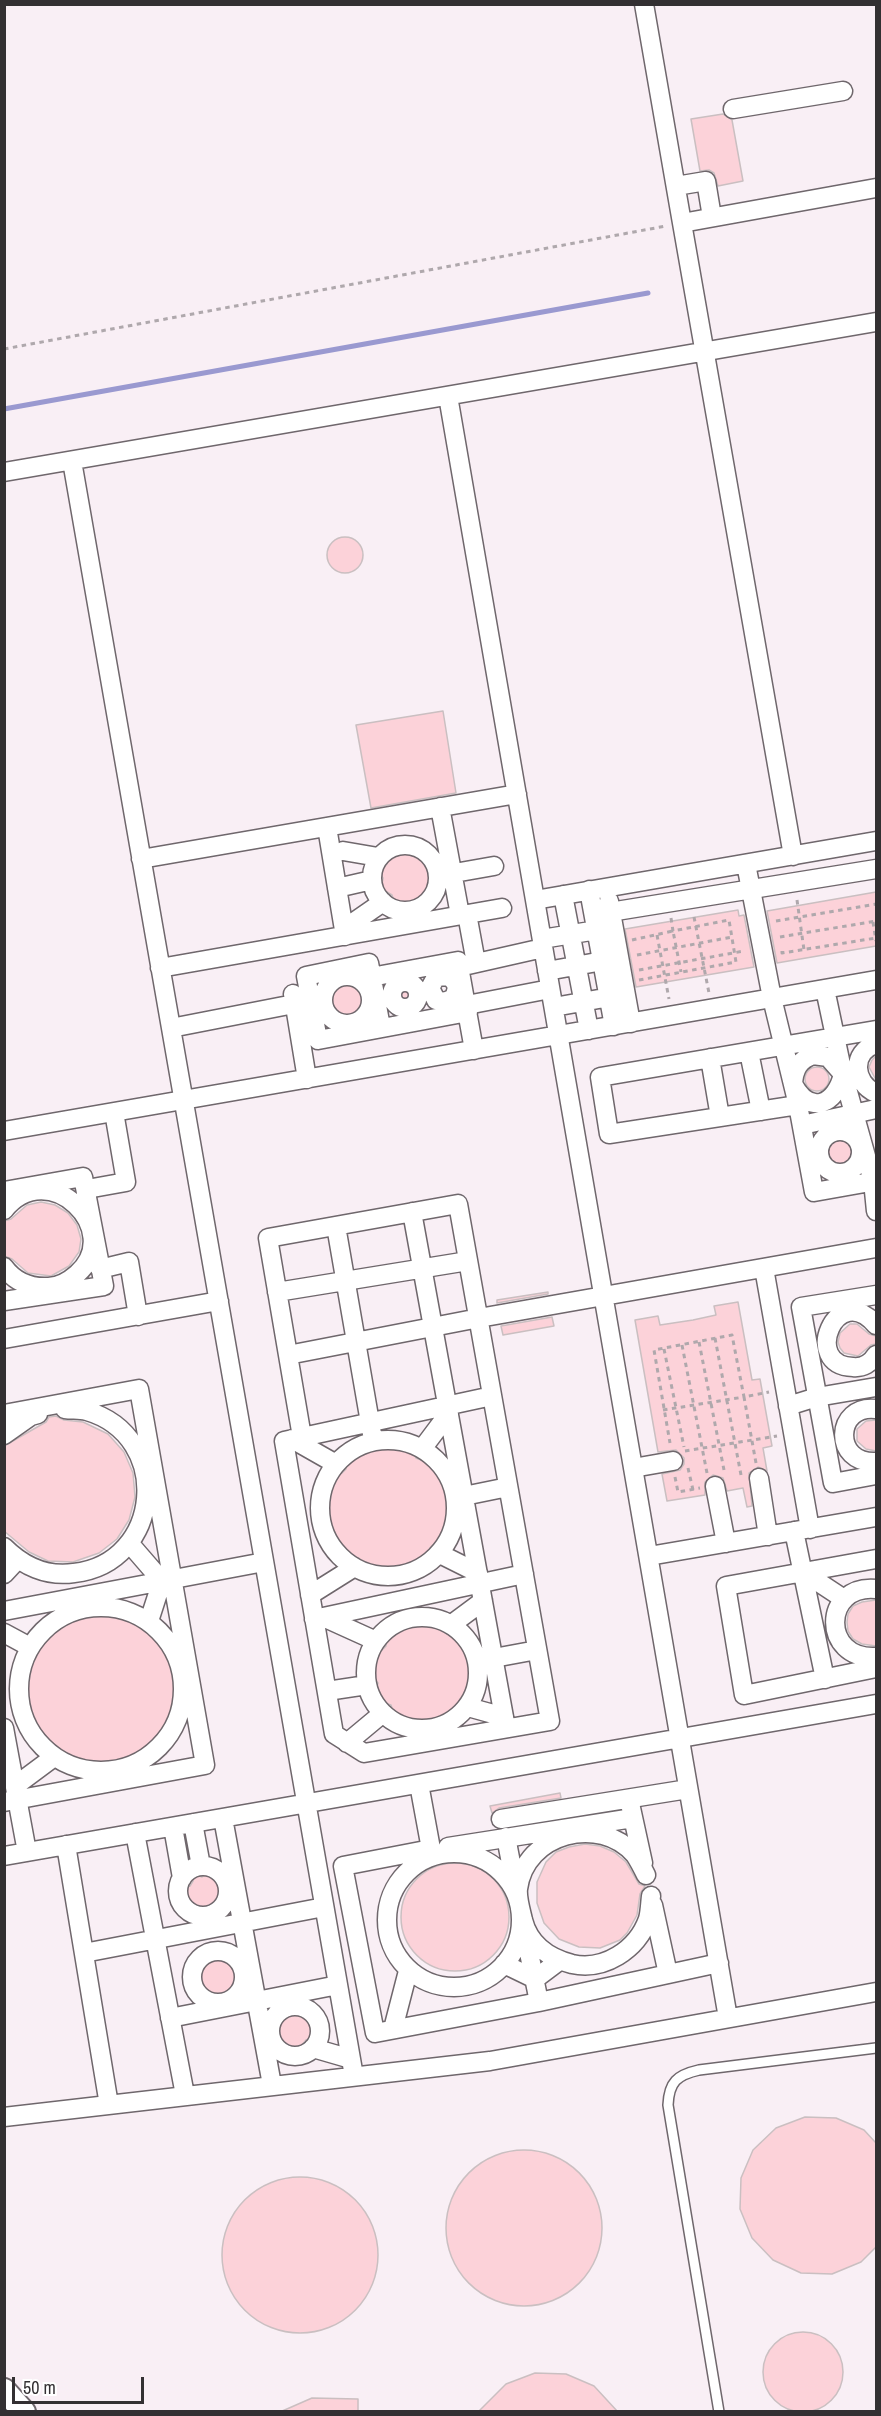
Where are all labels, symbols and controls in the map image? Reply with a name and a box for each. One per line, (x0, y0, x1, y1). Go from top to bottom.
scale bar (15, 2365, 147, 2403)
text: 50 m (23, 2375, 56, 2400)

